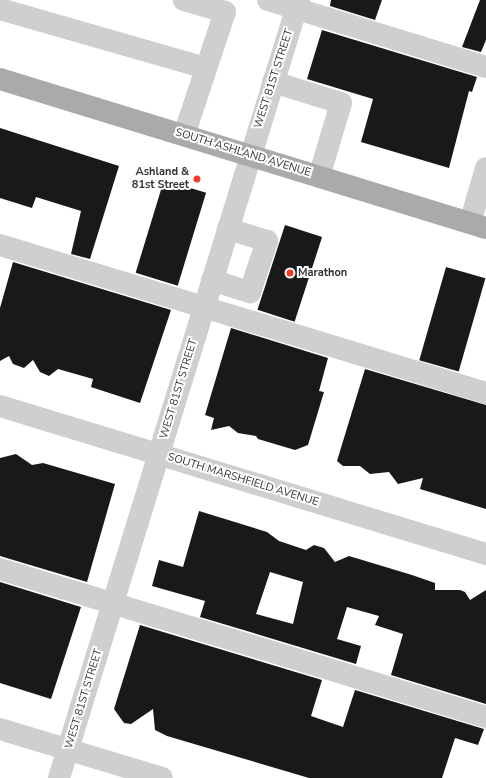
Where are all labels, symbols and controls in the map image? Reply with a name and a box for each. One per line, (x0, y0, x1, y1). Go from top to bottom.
street label: WEST 81ST STREET (252, 28, 296, 130)
street label: SOUTH ASHLAND AVENUE (174, 126, 312, 180)
place label: Ashland & 81st Street (132, 166, 189, 192)
marker: Ashland & 81st Street (192, 174, 202, 184)
place label: Marathon (298, 266, 347, 280)
marker: Marathon (285, 268, 295, 278)
street label: WEST 81ST STREET (158, 338, 200, 440)
street label: SOUTH MARSHFIELD AVENUE (166, 451, 320, 509)
street label: WEST 81ST STREET (63, 648, 105, 750)

